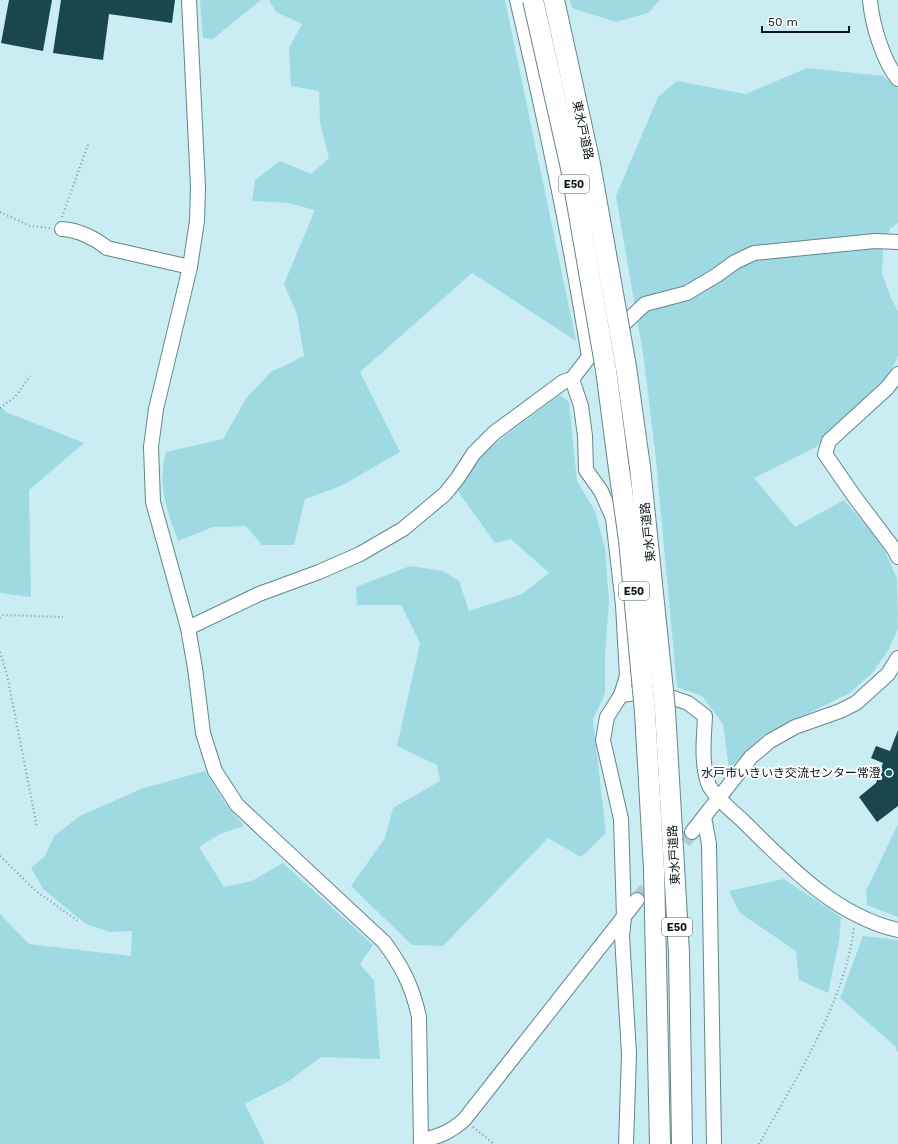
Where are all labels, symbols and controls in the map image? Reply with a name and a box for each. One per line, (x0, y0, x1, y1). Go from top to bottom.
scale bar (762, 8, 849, 34)
text: 50 m (768, 15, 798, 29)
street label: 東水戸道路 (570, 99, 596, 161)
road number: E50 (559, 175, 589, 193)
street label: 東水戸道路 (638, 501, 658, 563)
road number: E50 (619, 582, 649, 600)
place label: 水戸市いきいき交流センター常澄 (701, 766, 881, 780)
marker: 水戸市いきいき交流センター常澄 (884, 768, 894, 778)
street label: 東水戸道路 (665, 825, 683, 885)
road number: E50 (662, 918, 692, 936)

